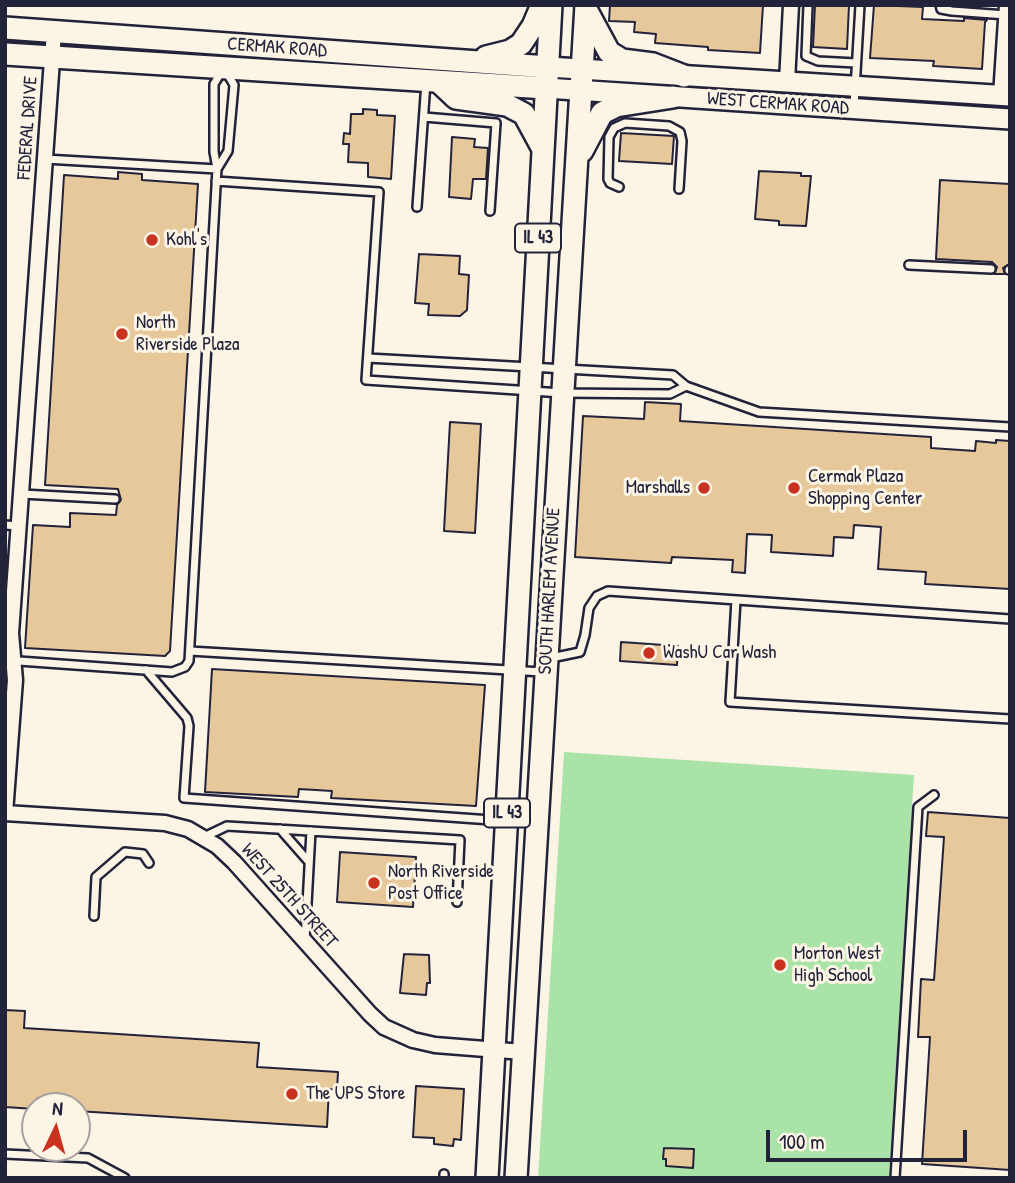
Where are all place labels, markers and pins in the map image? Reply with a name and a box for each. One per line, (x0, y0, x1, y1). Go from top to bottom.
place label: Kohl's (166, 229, 207, 251)
marker: Kohl's (144, 232, 160, 248)
place label: North Riverside Plaza (136, 312, 239, 356)
marker: North Riverside Plaza (114, 326, 130, 342)
place label: Cermak Plaza Shopping Center (808, 466, 922, 510)
place label: Marshalls (626, 477, 690, 499)
marker: Marshalls (696, 480, 712, 496)
marker: Cermak Plaza Shopping Center (786, 480, 802, 496)
place label: WashU Car Wash (663, 642, 776, 664)
marker: WashU Car Wash (641, 645, 657, 661)
place label: North Riverside Post Office (388, 861, 494, 905)
marker: North Riverside Post Office (366, 875, 382, 891)
place label: Morton West High School (794, 943, 881, 987)
marker: Morton West High School (772, 957, 788, 973)
place label: The UPS Store (306, 1083, 405, 1105)
marker: The UPS Store (284, 1086, 300, 1102)

